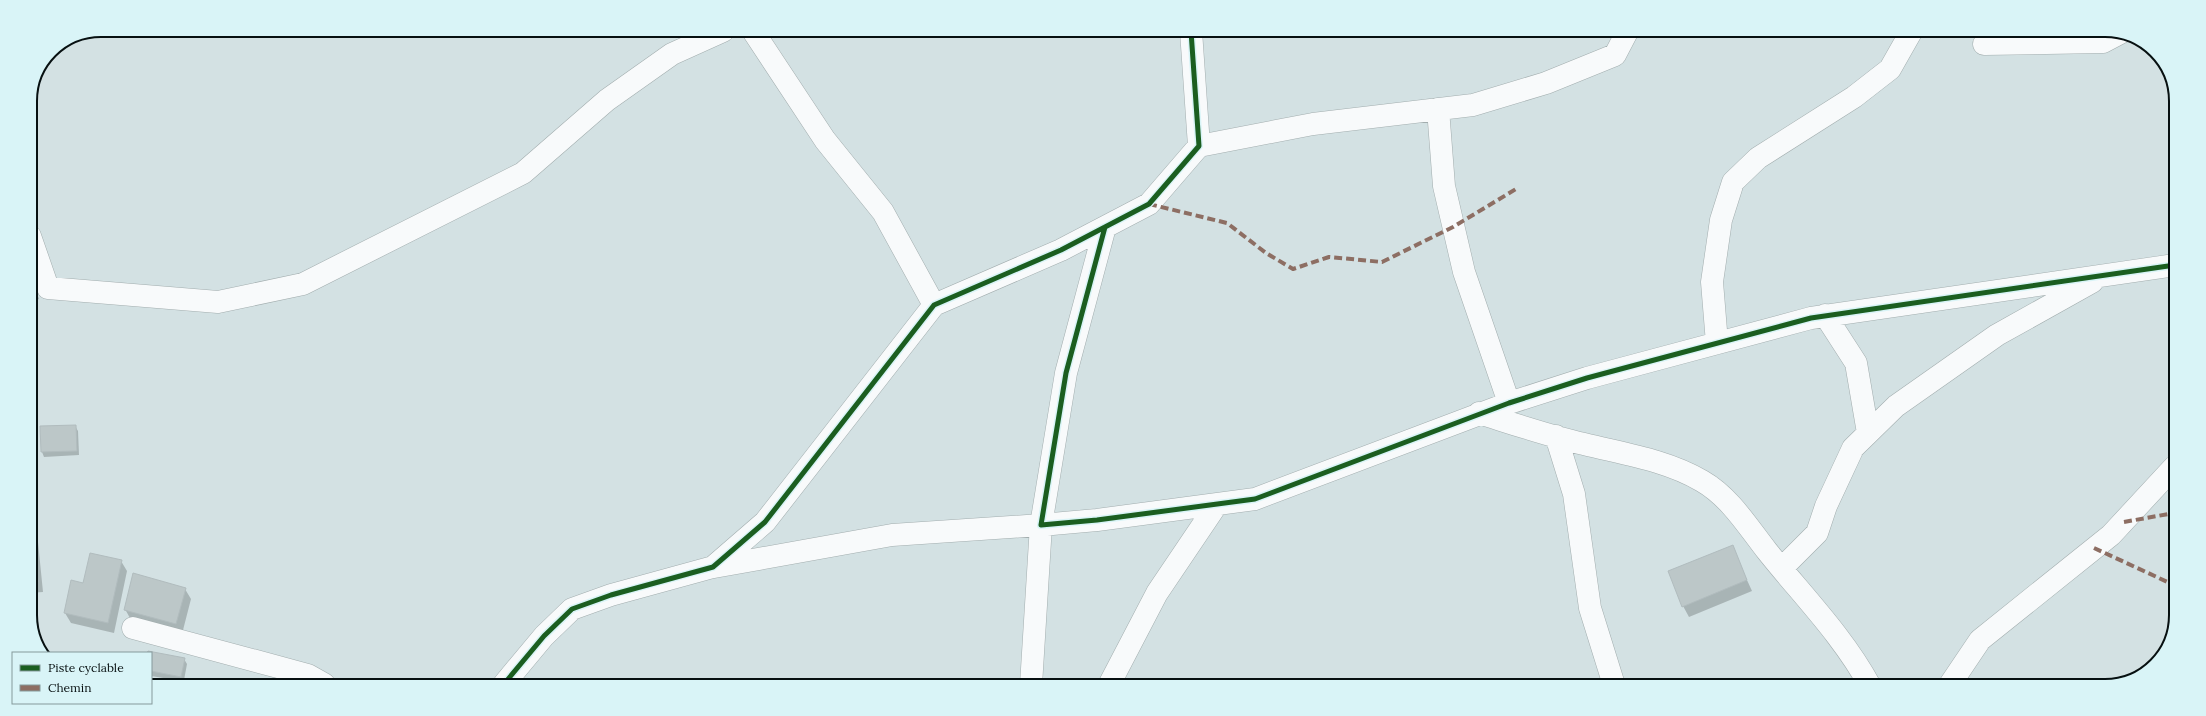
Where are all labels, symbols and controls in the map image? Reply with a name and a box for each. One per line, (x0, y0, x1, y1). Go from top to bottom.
legend (12, 652, 152, 704)
text: Piste cyclable (48, 660, 124, 675)
text: Chemin (48, 680, 91, 695)

